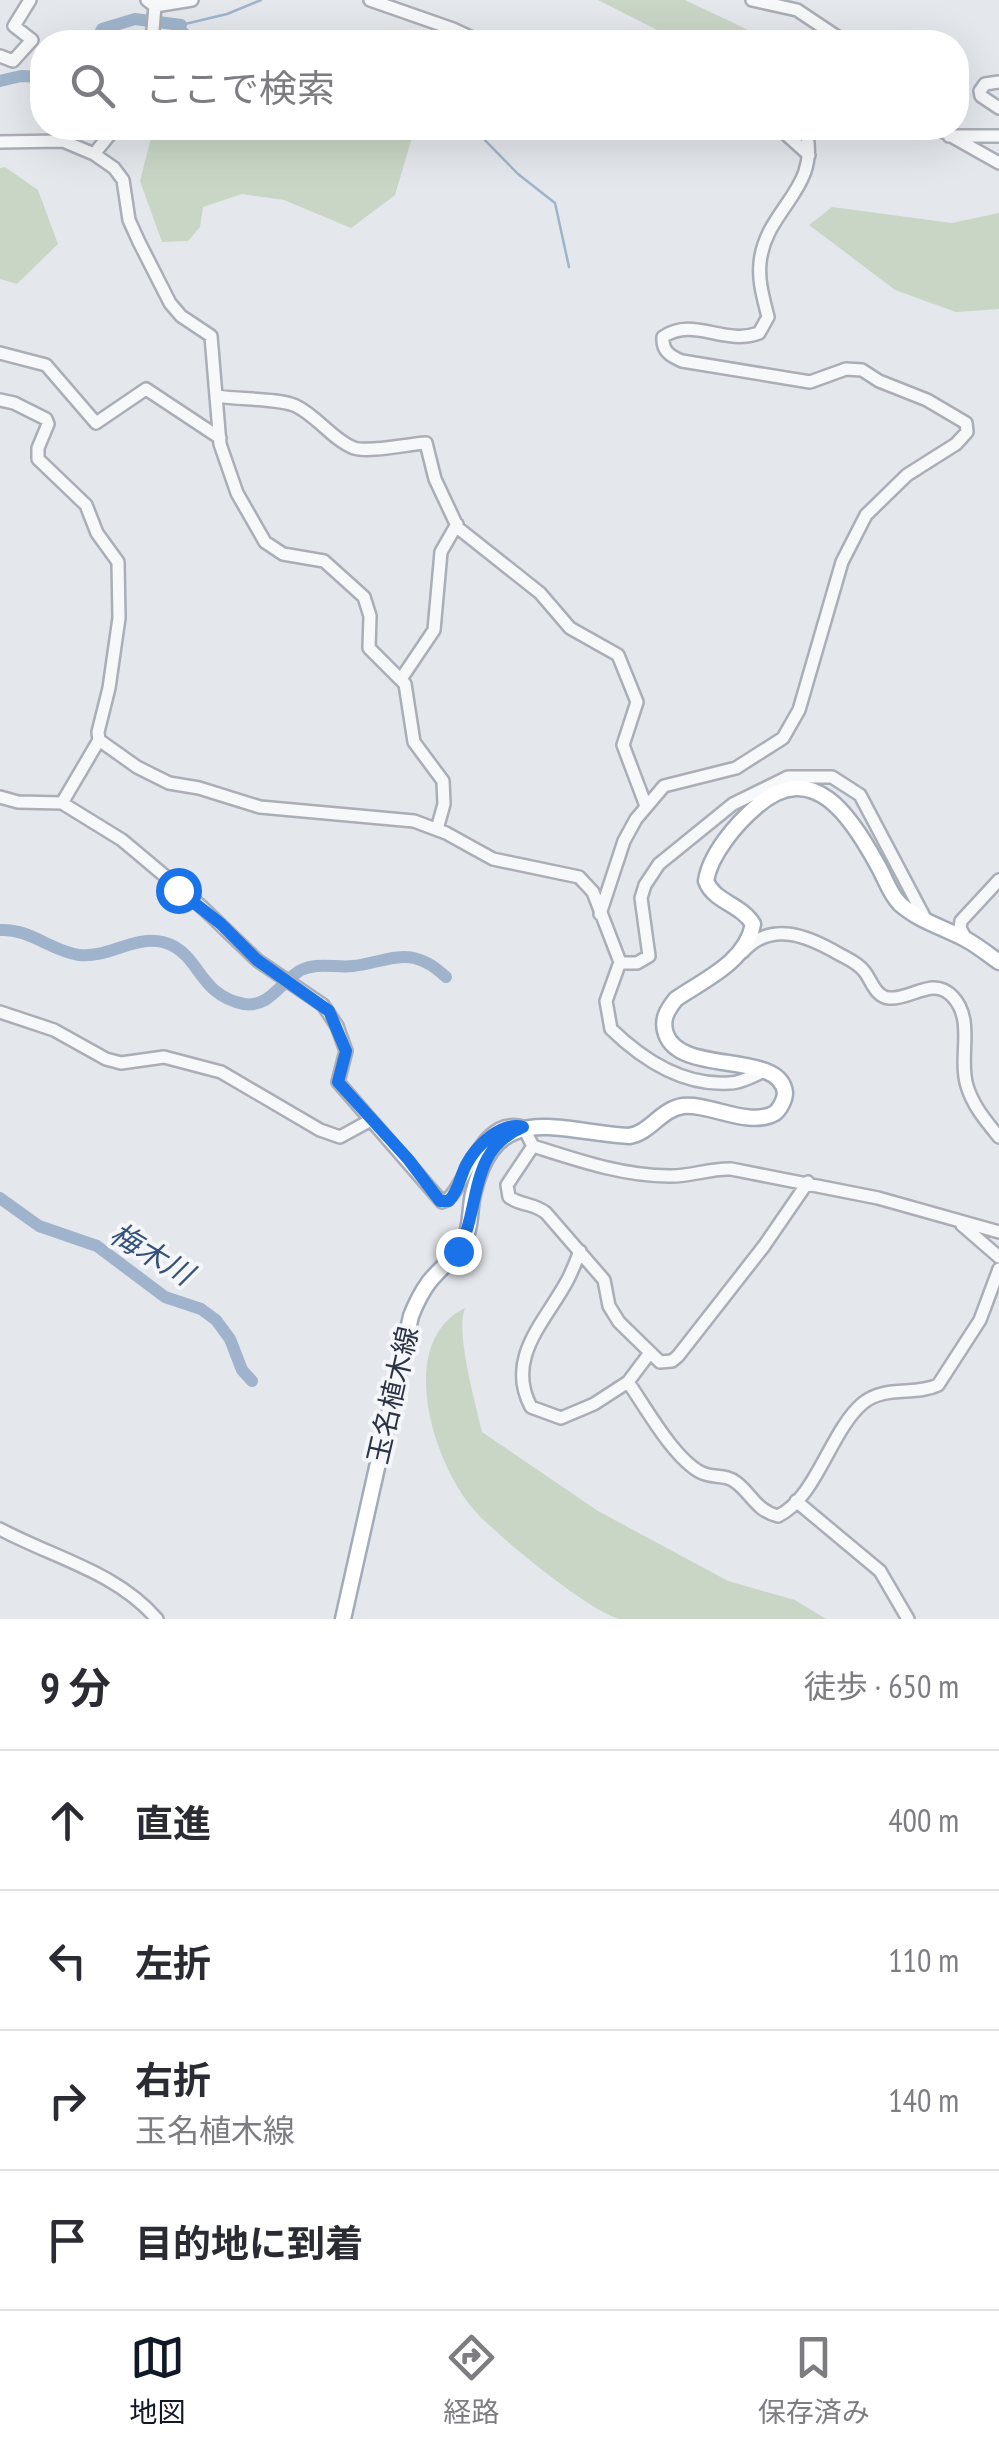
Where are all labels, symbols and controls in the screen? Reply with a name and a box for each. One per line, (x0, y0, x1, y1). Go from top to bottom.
search box (30, 30, 969, 140)
icon: search (65, 58, 120, 113)
text: ここで検索 (145, 63, 335, 112)
route start (156, 868, 202, 914)
water label: 梅木川 (103, 1213, 203, 1294)
route end (436, 1229, 482, 1275)
street label: 玉名植木線 (358, 1323, 426, 1467)
text: 9 分 (40, 1660, 111, 1715)
text: 徒歩 · 650 m (804, 1665, 959, 1707)
icon: ahead (40, 1793, 95, 1848)
text: 直進 (135, 1798, 211, 1847)
text: 400 m (888, 1799, 959, 1841)
icon: left (40, 1933, 95, 1988)
text: 左折 (135, 1938, 211, 1987)
text: 110 m (888, 1939, 959, 1981)
text: 右折 (135, 2055, 211, 2104)
icon: right (40, 2073, 95, 2128)
text: 140 m (888, 2079, 959, 2121)
text: 玉名植木線 (135, 2109, 295, 2151)
icon: arrive (40, 2213, 95, 2268)
text: 目的地に到着 (135, 2218, 363, 2267)
tab: 地図 (129, 2330, 185, 2430)
tab: 経路 (443, 2330, 500, 2430)
tab: 保存済み (758, 2330, 870, 2430)

